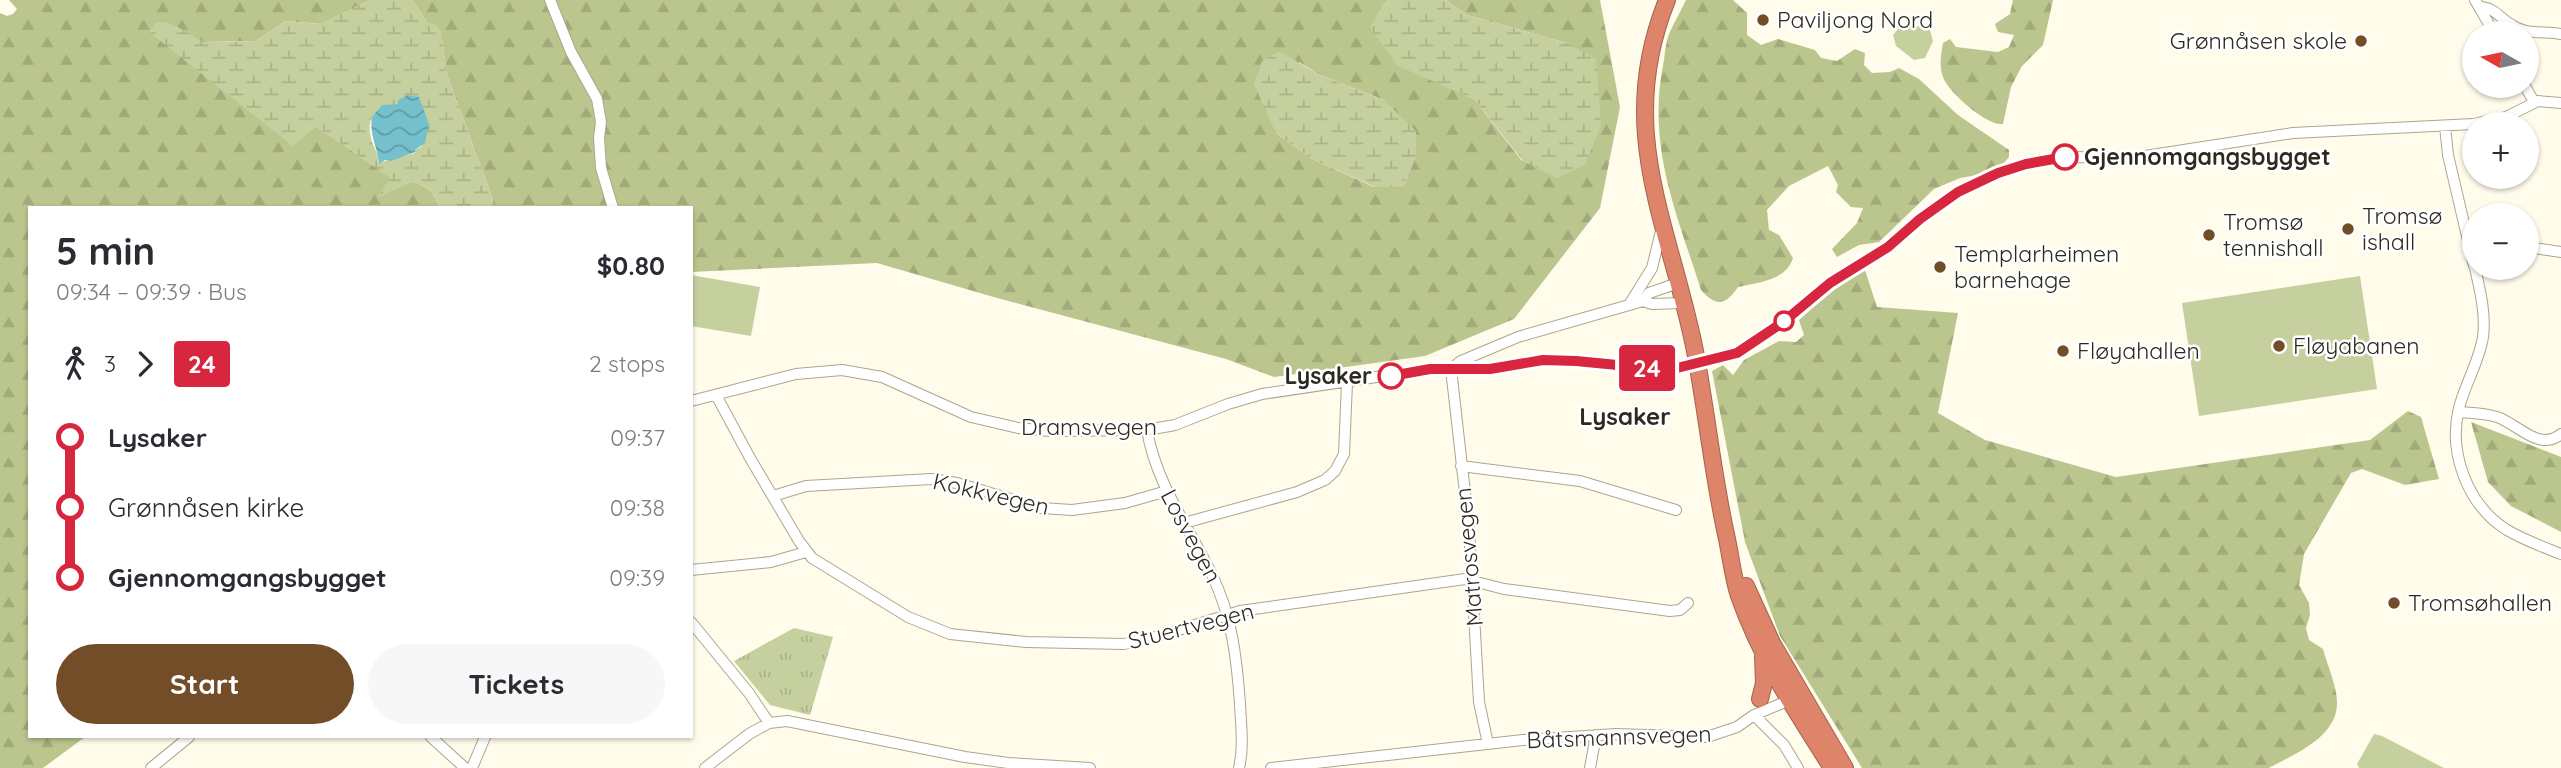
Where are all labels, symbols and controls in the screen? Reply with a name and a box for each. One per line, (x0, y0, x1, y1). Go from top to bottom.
place label: Paviljong Nord (1777, 5, 1933, 34)
marker: Paviljong Nord (1755, 12, 1771, 28)
north arrow (2462, 21, 2539, 98)
map controls (2462, 21, 2539, 280)
place label: Grønnåsen skole (2170, 26, 2347, 55)
marker: Grønnåsen skole (2353, 33, 2369, 49)
button: + (2462, 112, 2539, 189)
place label: Gjennomgangsbygget (2084, 142, 2331, 171)
marker: Gjennomgangsbygget (2052, 144, 2078, 170)
place label: Tromsø ishall (2362, 201, 2442, 256)
button: − (2462, 203, 2539, 280)
place label: Tromsø tennishall (2223, 207, 2324, 262)
marker: Tromsø ishall (2340, 221, 2356, 237)
text: 5 min (56, 227, 155, 275)
marker: Tromsø tennishall (2201, 227, 2217, 243)
place label: Templarheimen barnehage (1954, 239, 2119, 294)
text: $0.80 (597, 249, 665, 282)
marker: Templarheimen barnehage (1932, 259, 1948, 275)
text: 09:34 – 09:39 · Bus (56, 277, 247, 306)
unlabelled marker (1774, 311, 1794, 331)
place label: Fløyabanen (2293, 331, 2420, 360)
place label: Fløyahallen (2077, 336, 2200, 365)
marker: Fløyabanen (2271, 338, 2287, 354)
marker: Fløyahallen (2055, 343, 2071, 359)
icon: walk (56, 345, 94, 383)
icon: forward (126, 345, 164, 383)
line badge: 24 (1616, 345, 1678, 391)
text: 3 (104, 349, 116, 378)
text: 24 (188, 349, 216, 379)
text: 2 stops (589, 349, 665, 378)
text: 24 (1633, 353, 1661, 383)
place label: Lysaker (1284, 361, 1372, 390)
marker: Lysaker (1378, 363, 1404, 389)
district label: Lysaker (1579, 401, 1671, 431)
street label: Dramsvegen (1021, 412, 1157, 441)
text: Lysaker (108, 421, 207, 454)
text: 09:37 (610, 423, 665, 452)
street label: Kokkvegen (930, 466, 1052, 521)
street label: Losvegen (1155, 484, 1228, 588)
street label: Matrosvegen (1448, 487, 1489, 627)
text: Grønnåsen kirke (108, 491, 304, 524)
text: 09:38 (610, 493, 665, 522)
text: Gjennomgangsbygget (108, 561, 387, 594)
text: 09:39 (609, 563, 665, 592)
place label: Tromsøhallen (2408, 588, 2552, 617)
marker: Tromsøhallen (2386, 595, 2402, 611)
street label: Stuertvegen (1125, 596, 1257, 655)
button: Start (56, 644, 354, 724)
button: Tickets (368, 644, 665, 724)
street label: Båtsmannsvegen (1526, 719, 1712, 754)

